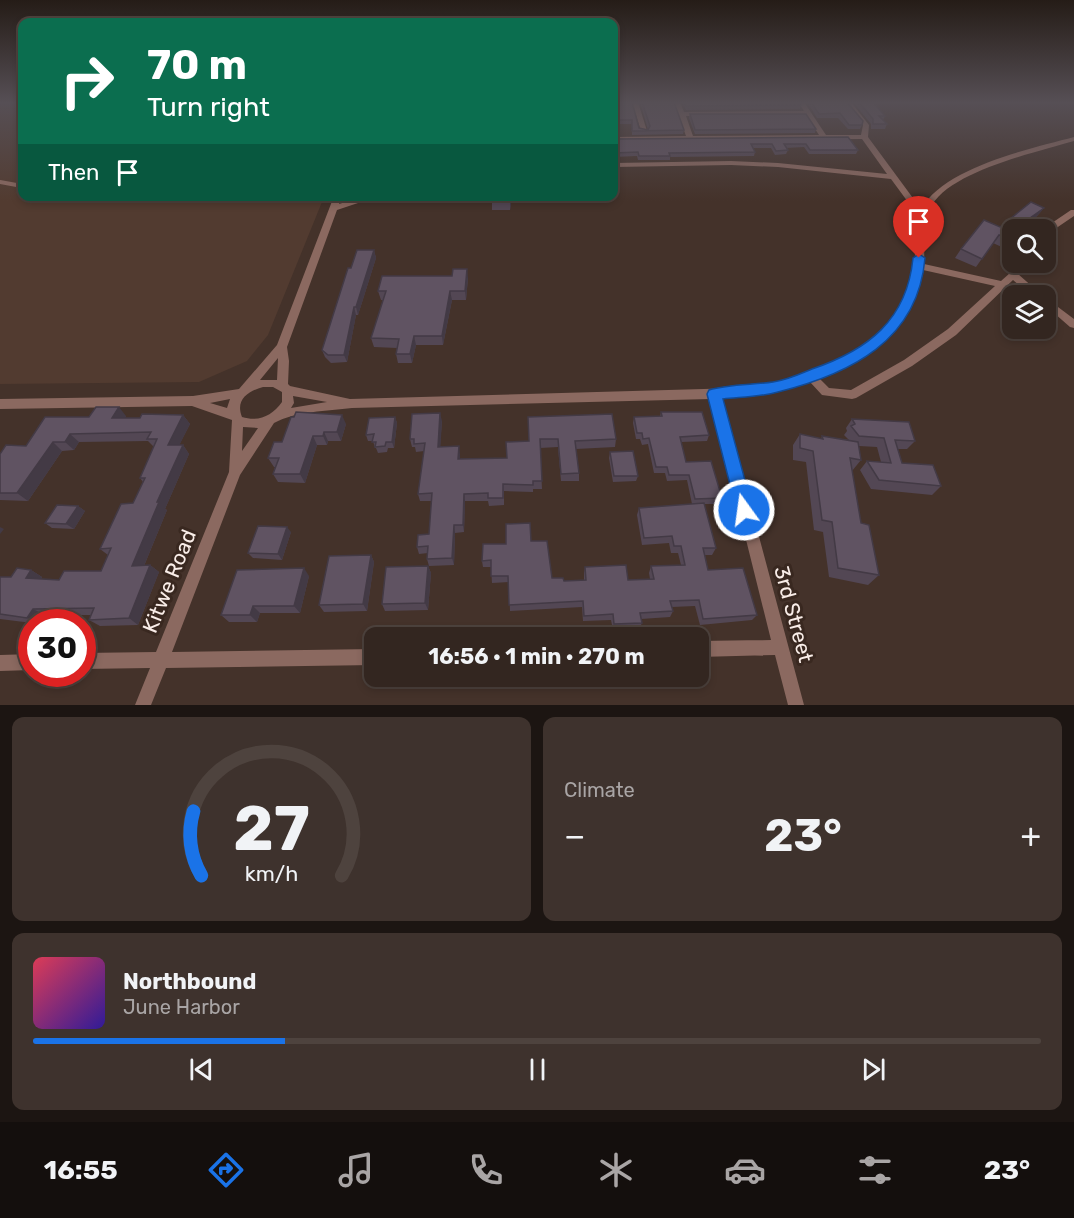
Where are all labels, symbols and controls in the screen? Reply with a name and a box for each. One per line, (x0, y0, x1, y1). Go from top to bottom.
text: 70 m (147, 40, 247, 90)
icon: right (48, 42, 126, 120)
text: Turn right (147, 91, 270, 123)
icon: arrive (111, 156, 144, 189)
text: Then (48, 159, 99, 186)
pin (893, 196, 944, 258)
icon: arrive (902, 205, 935, 238)
map controls (1002, 219, 1056, 339)
button: search (1002, 219, 1056, 273)
button: layers (1002, 285, 1056, 339)
position arrow (712, 478, 776, 542)
street label: Kitwe Road (137, 526, 201, 636)
street label: 3rd Street (769, 563, 819, 665)
speed limit sign: 30 (18, 609, 96, 687)
text: 16:56 · 1 min · 270 m (428, 643, 645, 670)
text: Climate (564, 778, 635, 802)
text: 27 (233, 792, 310, 866)
text: 23° (764, 809, 842, 862)
text: − (564, 816, 585, 855)
text: + (1020, 816, 1041, 855)
text: km/h (245, 861, 298, 886)
text: Northbound (123, 968, 256, 995)
text: June Harbor (123, 995, 240, 1019)
icon: previous (185, 1053, 218, 1086)
icon: pause (521, 1053, 554, 1086)
icon: next (857, 1053, 890, 1086)
icon: directions (205, 1149, 247, 1191)
icon: music (335, 1149, 377, 1191)
icon: phone (465, 1149, 507, 1191)
icon: climate (595, 1149, 637, 1191)
icon: car (724, 1149, 766, 1191)
icon: filters (854, 1149, 896, 1191)
text: 16:55 (44, 1154, 118, 1186)
text: 23° (984, 1154, 1030, 1186)

